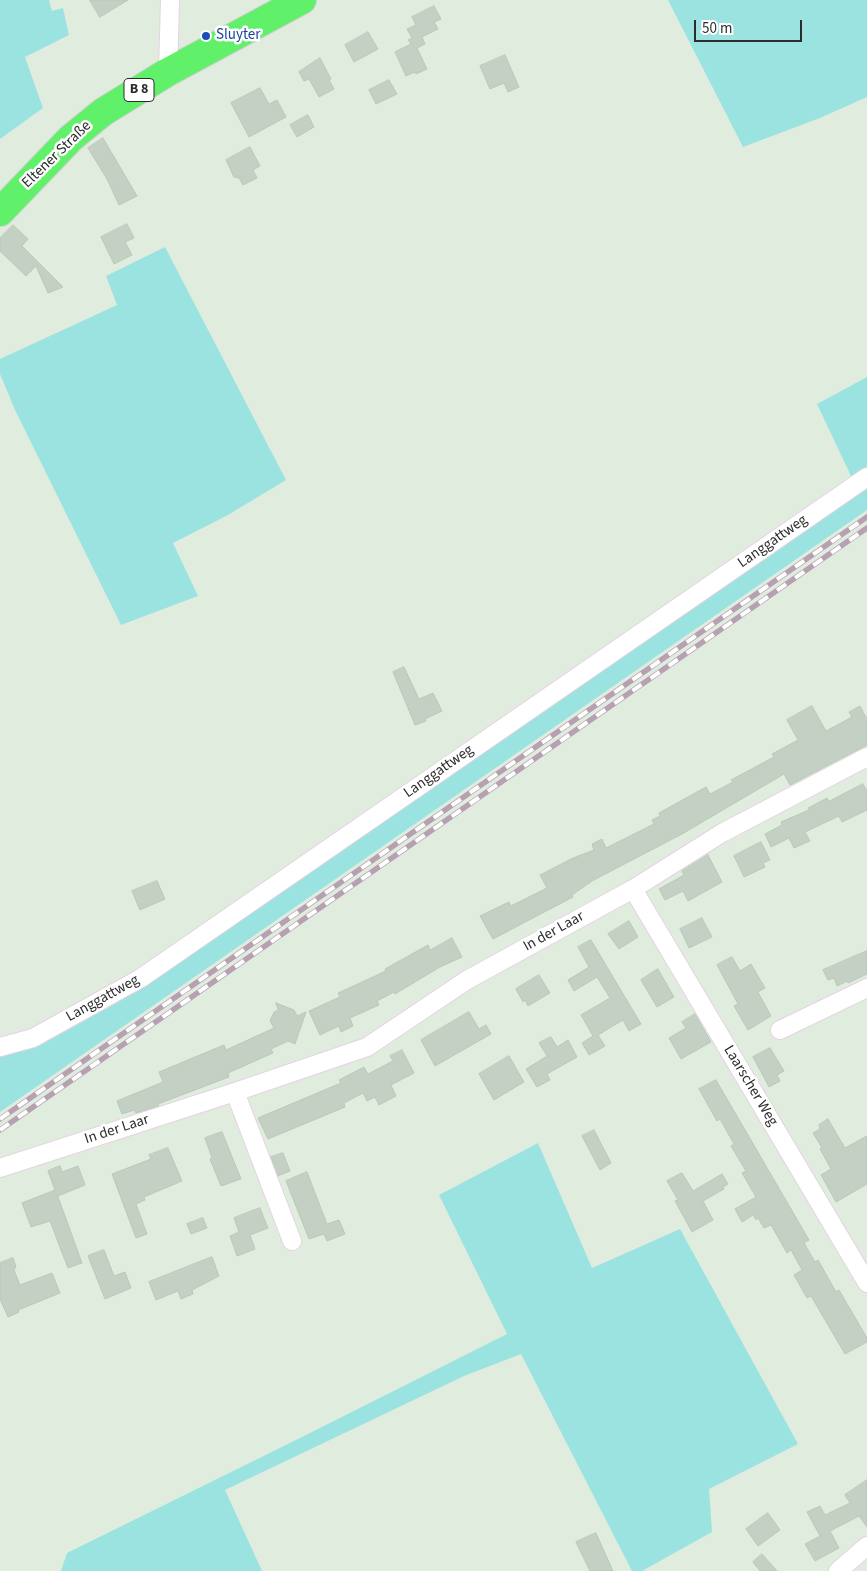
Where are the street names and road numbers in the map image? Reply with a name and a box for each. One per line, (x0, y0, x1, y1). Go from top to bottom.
road number: B 8 (124, 78, 154, 102)
street label: Eltener Straße (19, 118, 95, 192)
street label: Langgattweg (735, 511, 811, 573)
street label: Langgattweg (401, 741, 477, 803)
street label: In der Laar (520, 908, 588, 956)
street label: Langgattweg (63, 972, 143, 1026)
street label: Laarscher Weg (719, 1042, 781, 1130)
street label: In der Laar (82, 1111, 152, 1149)

